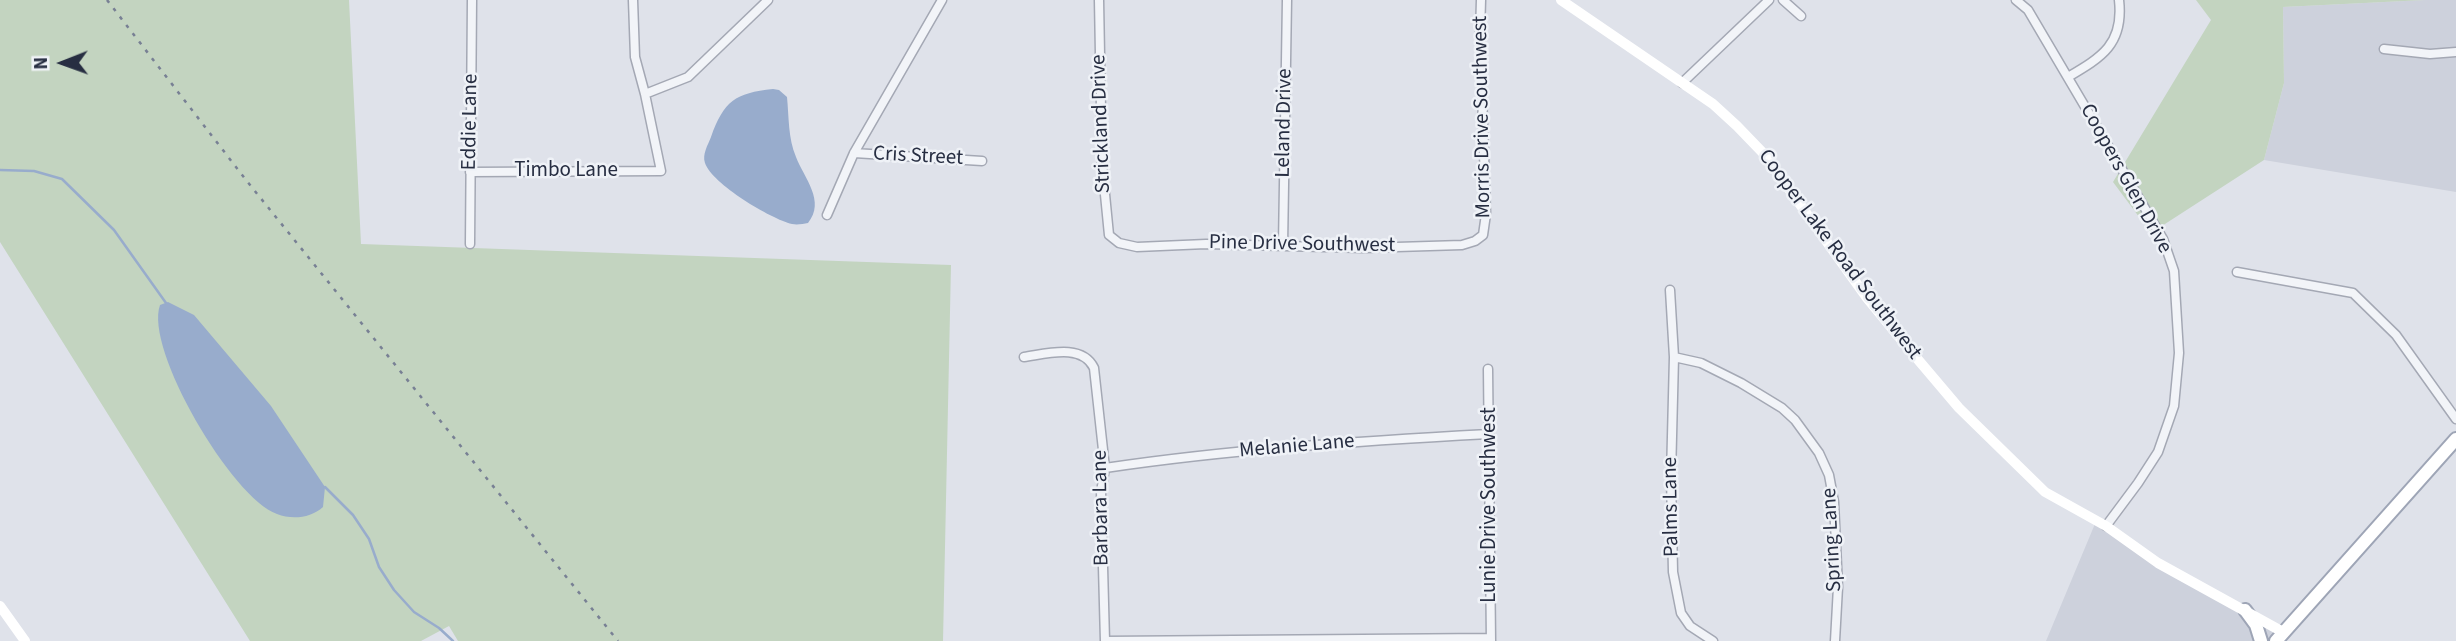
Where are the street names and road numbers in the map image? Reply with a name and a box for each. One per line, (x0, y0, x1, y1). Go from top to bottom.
street label: Morris Drive Southwest (1469, 16, 1497, 218)
street label: Strickland Drive (1087, 54, 1117, 194)
street label: Leland Drive (1271, 68, 1299, 178)
street label: Eddie Lane (458, 73, 484, 171)
street label: Coopers Glen Drive (2074, 100, 2176, 258)
street label: Cris Street (872, 142, 964, 172)
street label: Cooper Lake Road Southwest (1752, 145, 1926, 365)
street label: Timbo Lane (514, 158, 618, 184)
street label: Pine Drive Southwest (1209, 231, 1395, 259)
street label: Lunie Drive Southwest (1477, 407, 1503, 603)
street label: Melanie Lane (1238, 429, 1356, 465)
street label: Barbara Lane (1088, 450, 1116, 566)
street label: Palms Lane (1659, 457, 1685, 557)
street label: Spring Lane (1818, 487, 1848, 593)

